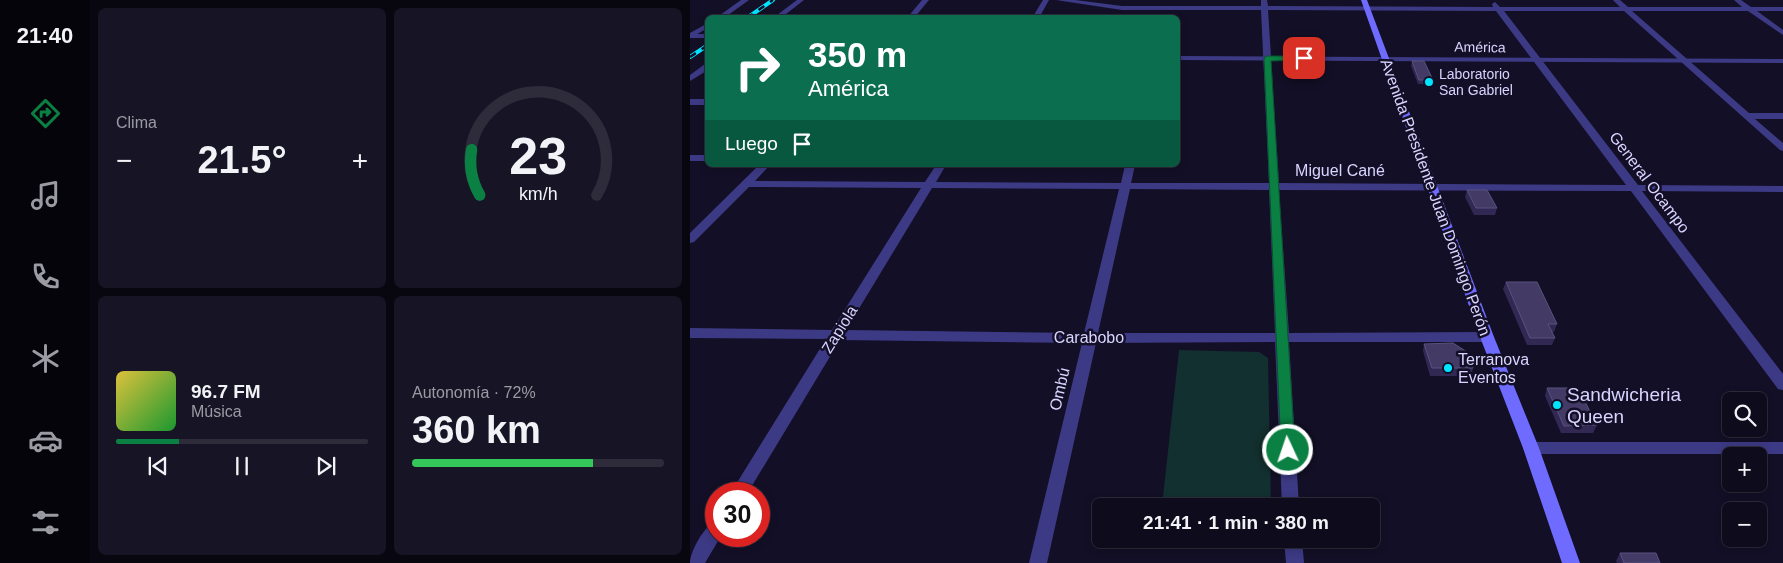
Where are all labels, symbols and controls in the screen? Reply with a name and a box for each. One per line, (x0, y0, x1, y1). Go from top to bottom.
text: 21:40 (17, 23, 73, 48)
icon: right (725, 35, 790, 100)
text: 350 m (808, 35, 907, 74)
pin (1283, 37, 1325, 79)
street label: América (1454, 39, 1506, 55)
icon: arrive (1290, 44, 1318, 72)
street label: Avenida Presidente Juan Domingo Perón (1377, 56, 1494, 338)
place label: Laboratorio San Gabriel (1439, 66, 1513, 98)
text: América (808, 76, 889, 101)
marker: Laboratorio San Gabriel (1423, 76, 1435, 88)
icon: directions (28, 96, 63, 131)
text: Clima (116, 114, 157, 131)
text: 23 (509, 127, 567, 185)
street label: General Ocampo (1606, 129, 1693, 236)
icon: arrive (788, 130, 816, 158)
text: Luego (725, 133, 778, 154)
text: 21.5° (197, 139, 287, 181)
text: − (116, 145, 132, 176)
text: + (352, 145, 368, 176)
street label: Miguel Cané (1295, 162, 1385, 179)
icon: music (28, 178, 63, 213)
text: km/h (519, 184, 557, 204)
icon: phone (28, 259, 63, 294)
street label: Zapiola (818, 302, 861, 356)
street label: Carabobo (1054, 329, 1124, 346)
icon: climate (28, 341, 63, 376)
place label: Terranova Eventos (1458, 351, 1529, 386)
marker: Terranova Eventos (1442, 362, 1454, 374)
street label: Ombú (1046, 366, 1073, 412)
text: 96.7 FM (191, 381, 261, 402)
text: Autonomía · 72% (412, 384, 536, 401)
place label: Sandwicheria Queen (1567, 384, 1681, 427)
map controls (1722, 392, 1767, 547)
button: search (1722, 392, 1767, 437)
marker: Sandwicheria Queen (1551, 399, 1563, 411)
text: Música (191, 403, 242, 420)
text: 360 km (412, 409, 541, 451)
icon: car (28, 423, 63, 458)
position arrow (1261, 423, 1313, 475)
button: + (1722, 447, 1767, 492)
icon: previous (144, 452, 172, 480)
icon: pause (228, 452, 256, 480)
icon: next (312, 452, 340, 480)
speed limit sign: 30 (705, 482, 770, 547)
button: − (1722, 502, 1767, 547)
icon: filters (28, 505, 63, 540)
text: 21:41 · 1 min · 380 m (1143, 512, 1329, 533)

